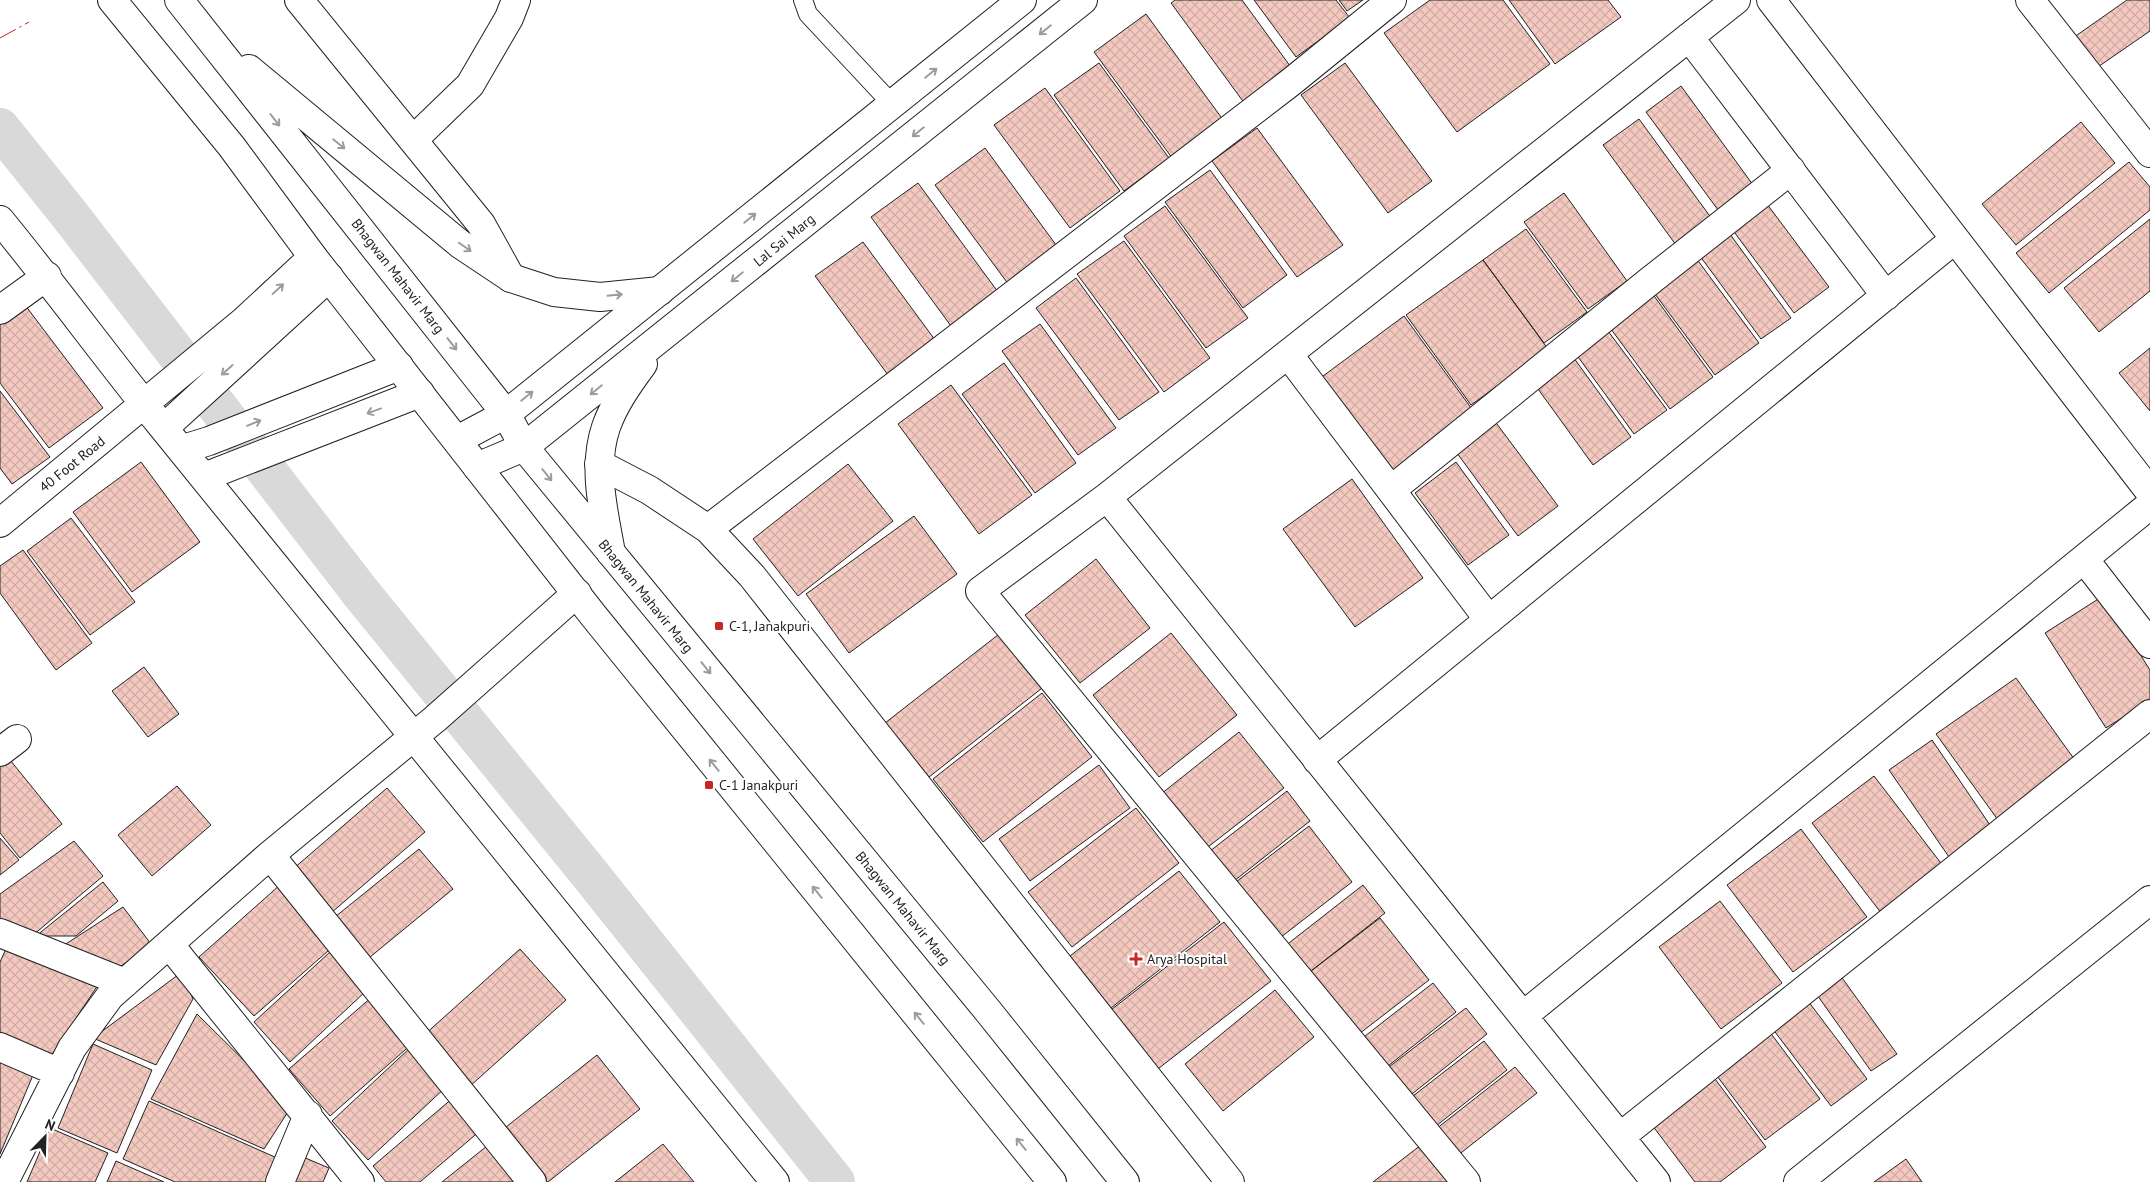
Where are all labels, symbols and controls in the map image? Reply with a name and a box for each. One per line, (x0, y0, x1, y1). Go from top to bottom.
one-way arrow (1039, 25, 1052, 36)
one-way arrow (925, 67, 938, 78)
one-way arrow (269, 114, 280, 127)
one-way arrow (911, 127, 925, 137)
one-way arrow (333, 138, 346, 149)
street label: Lal Sai Marg (750, 210, 818, 270)
one-way arrow (743, 213, 756, 224)
street label: Bhagwan Mahavir Marg (348, 215, 448, 337)
one-way arrow (458, 242, 472, 252)
one-way arrow (731, 272, 744, 283)
one-way arrow (272, 283, 285, 295)
one-way arrow (607, 291, 623, 300)
one-way arrow (446, 337, 457, 350)
one-way arrow (221, 364, 234, 376)
one-way arrow (590, 384, 603, 395)
one-way arrow (521, 391, 534, 402)
one-way arrow (367, 407, 382, 416)
one-way arrow (246, 418, 261, 427)
street label: 40 Foot Road (35, 432, 109, 496)
one-way arrow (542, 468, 553, 481)
street label: Bhagwan Mahavir Marg (595, 536, 697, 656)
place label: C-1, Janakpuri (729, 617, 810, 635)
marker: C-1, Janakpuri (713, 620, 725, 632)
one-way arrow (700, 661, 711, 674)
one-way arrow (709, 759, 720, 772)
place label: C-1 Janakpuri (719, 776, 798, 794)
marker: C-1 Janakpuri (703, 779, 715, 791)
street label: Bhagwan Mahavir Marg (852, 848, 954, 968)
one-way arrow (811, 885, 822, 898)
place label: Arya Hospital (1147, 950, 1227, 968)
marker: Arya Hospital (1129, 952, 1143, 966)
one-way arrow (913, 1012, 924, 1025)
north arrow (20, 1112, 70, 1162)
text: N (42, 1115, 58, 1135)
one-way arrow (1016, 1138, 1027, 1151)

